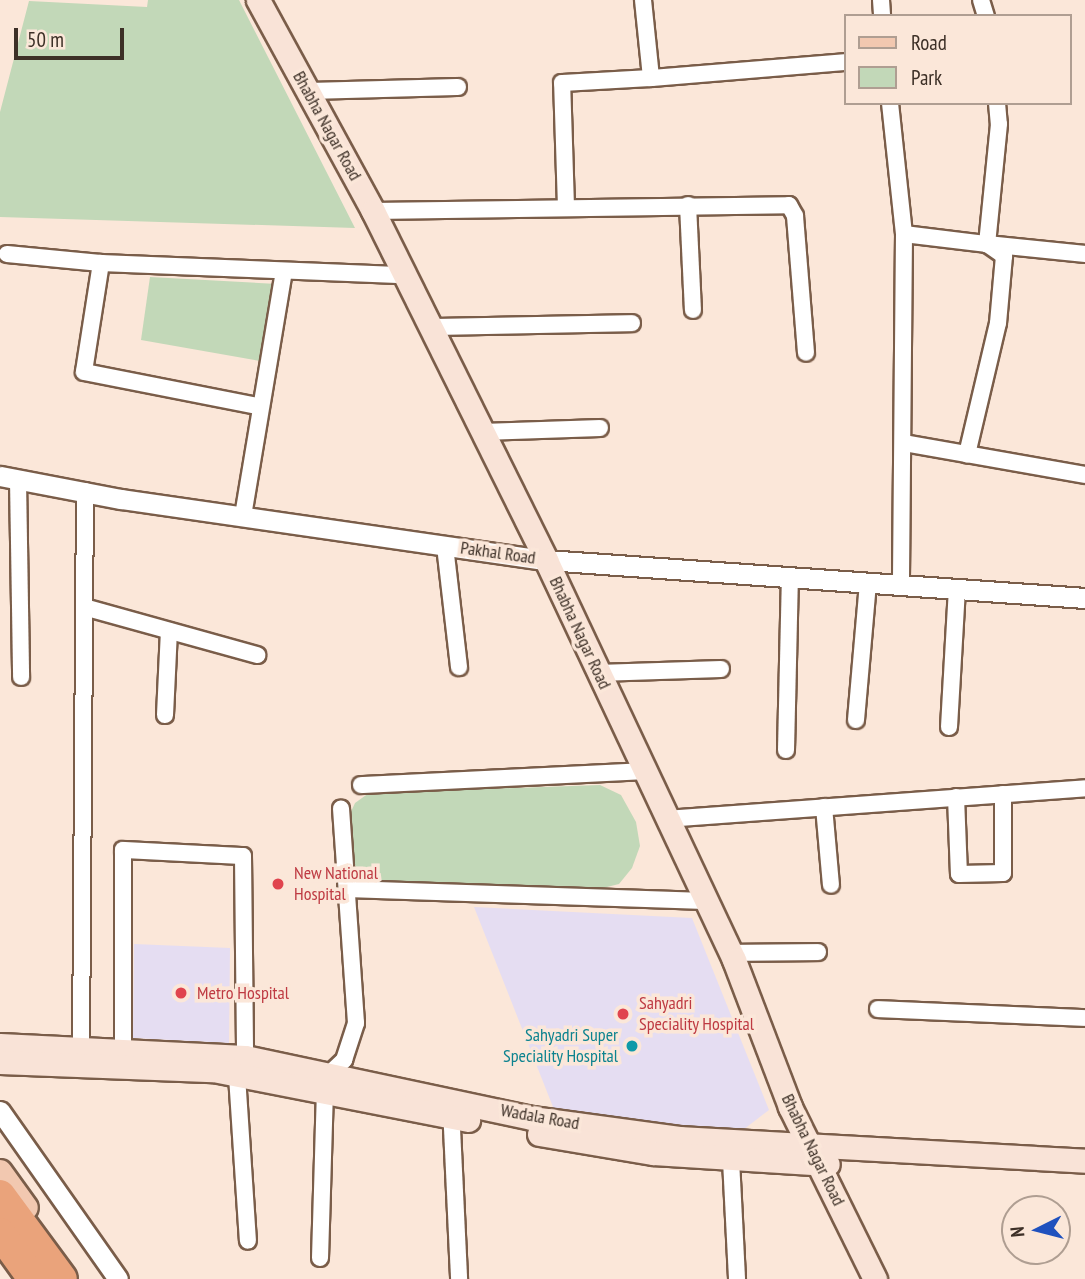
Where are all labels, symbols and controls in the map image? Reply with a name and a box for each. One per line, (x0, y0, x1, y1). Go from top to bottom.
scale bar (18, 14, 128, 58)
legend (844, 14, 1071, 105)
text: 50 m (27, 26, 64, 53)
text: Road (911, 29, 947, 56)
text: Park (911, 64, 942, 91)
street label: Bhabha Nagar Road (288, 68, 366, 184)
street label: Pakhal Road (459, 537, 537, 569)
street label: Bhabha Nagar Road (545, 573, 615, 693)
place label: New National Hospital (294, 863, 378, 906)
marker: New National Hospital (268, 874, 288, 894)
place label: Metro Hospital (197, 982, 289, 1004)
marker: Metro Hospital (171, 983, 191, 1003)
place label: Sahyadri Speciality Hospital (639, 993, 754, 1036)
marker: Sahyadri Speciality Hospital (613, 1004, 633, 1024)
place label: Sahyadri Super Speciality Hospital (503, 1025, 618, 1068)
marker: Sahyadri Super Speciality Hospital (624, 1038, 640, 1054)
street label: Bhabha Nagar Road (777, 1091, 849, 1209)
street label: Wadala Road (499, 1099, 581, 1135)
north arrow (1001, 1195, 1071, 1265)
text: N (1005, 1226, 1030, 1238)

